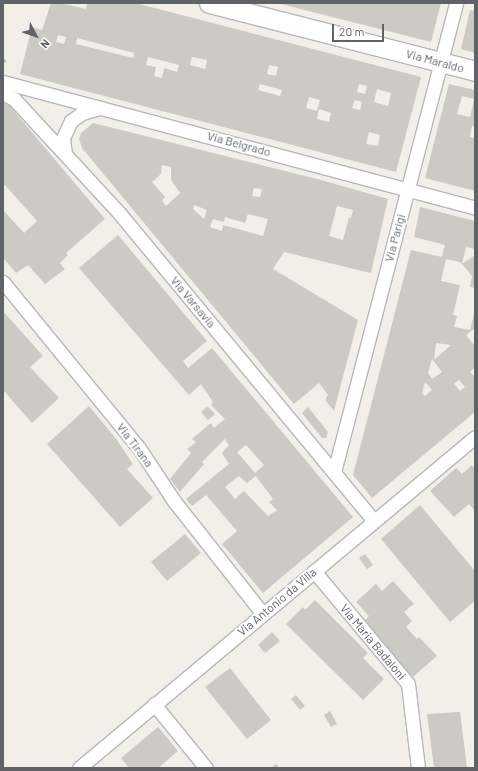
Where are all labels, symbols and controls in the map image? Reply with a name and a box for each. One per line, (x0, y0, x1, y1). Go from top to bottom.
north arrow (16, 16, 56, 56)
scale bar (334, 16, 386, 42)
text: 20 m (339, 24, 365, 38)
text: N (38, 37, 53, 51)
street label: Via Maraldo (404, 46, 466, 76)
street label: Via Belgrado (206, 129, 272, 159)
street label: Via Parigi (382, 213, 408, 263)
street label: Via Varsavia (167, 273, 219, 331)
street label: Via Tirana (114, 420, 156, 470)
street label: Via Antonio da Villa (235, 565, 319, 639)
street label: Via Maria Badaloni (337, 601, 409, 683)

